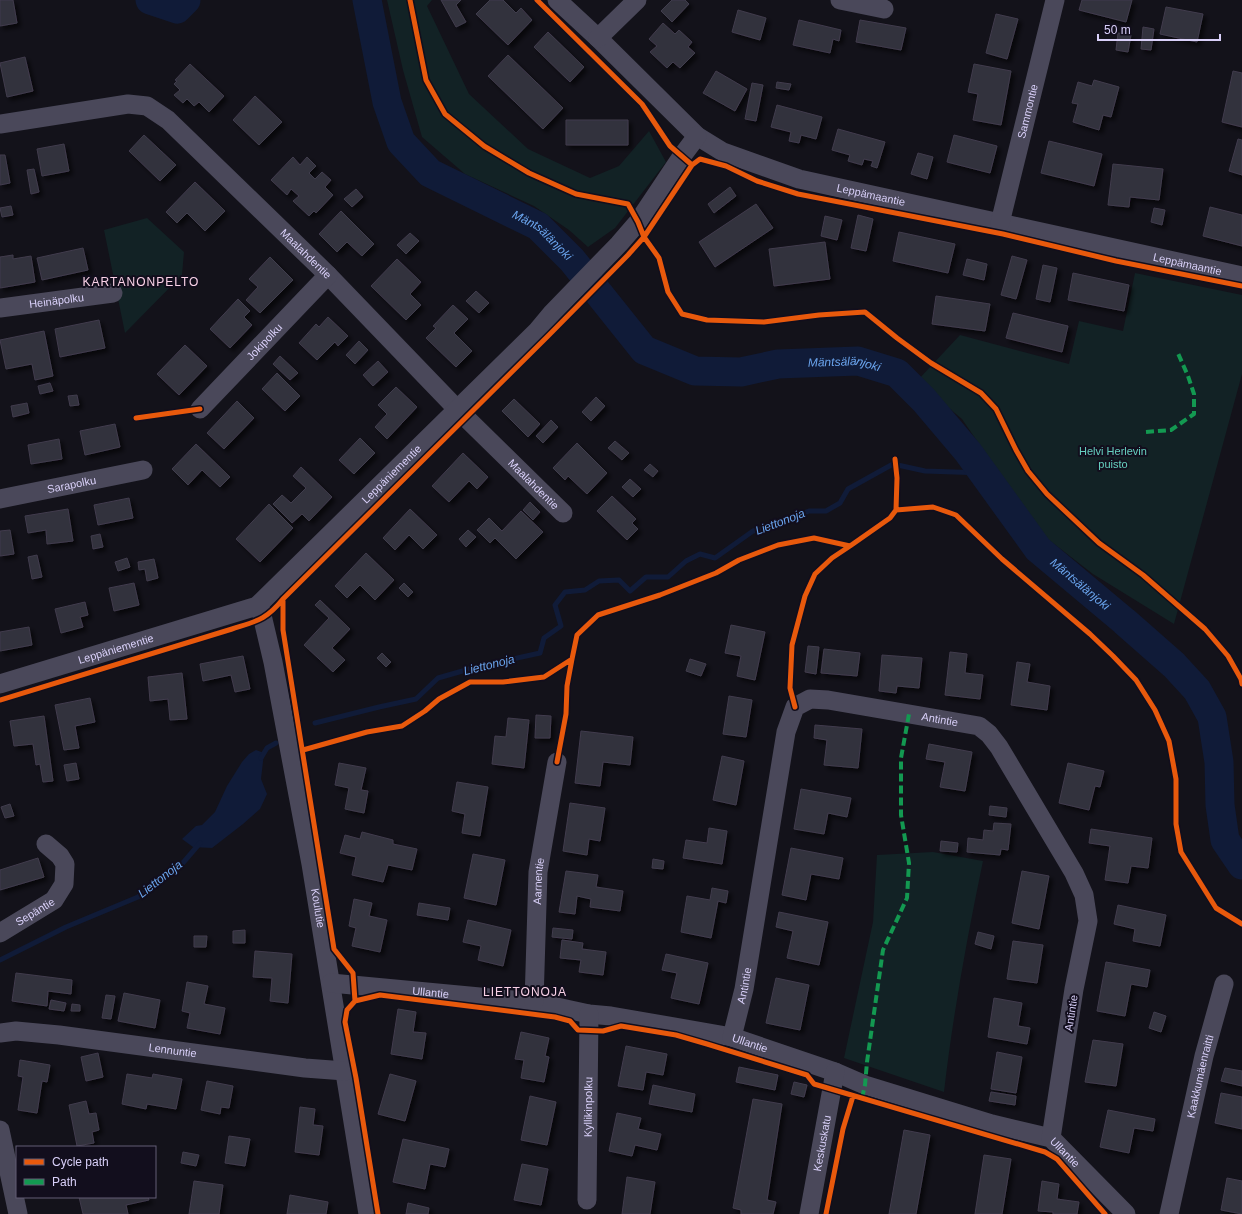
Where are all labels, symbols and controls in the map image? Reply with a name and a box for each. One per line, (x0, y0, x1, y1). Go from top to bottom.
scale bar (1098, 16, 1220, 42)
text: 50 m (1104, 23, 1131, 37)
street label: Sammontie (1015, 83, 1040, 140)
street label: Leppämaantie (836, 181, 906, 208)
water label: Mäntsälänjoki (510, 207, 575, 263)
street label: Maalahdentie (278, 226, 334, 281)
street label: Leppämaantie (1152, 251, 1223, 277)
district label: KARTANONPELTO (83, 275, 199, 289)
street label: Heinäpolku (28, 291, 85, 310)
street label: Jokipolku (244, 321, 284, 362)
water label: Mäntsälänjoki (808, 354, 883, 375)
street label: Leppäniementie (359, 442, 424, 506)
park label: Helvi Herlevin puisto (1079, 445, 1147, 470)
street label: Maalahdentie (506, 457, 561, 512)
street label: Sarapolku (46, 474, 97, 495)
water label: Liettonoja (753, 506, 807, 538)
water label: Mäntsälänjoki (1047, 555, 1113, 613)
street label: Leppäniementie (77, 632, 155, 666)
water label: Liettonoja (462, 652, 516, 678)
street label: Antintie (921, 710, 959, 728)
water label: Liettonoja (135, 857, 185, 901)
street label: Aarnentie (531, 857, 546, 905)
street label: Koulutie (309, 887, 327, 929)
street label: Sepäntie (13, 895, 57, 928)
street label: Antintie (735, 966, 753, 1005)
street label: Ullantie (412, 985, 449, 1000)
district label: LIETTONOJA (483, 985, 567, 999)
street label: Antintie (1062, 994, 1080, 1032)
street label: Ullantie (731, 1031, 769, 1055)
street label: Kaakkumäenraitti (1184, 1033, 1216, 1119)
street label: Lennuntie (148, 1041, 197, 1059)
street label: Kyllikinpolku (582, 1077, 594, 1137)
street label: Keskuskatu (811, 1114, 833, 1172)
street label: Ullantie (1048, 1135, 1082, 1169)
legend (16, 1146, 156, 1198)
text: Cycle path (52, 1155, 109, 1169)
text: Path (52, 1175, 77, 1189)

